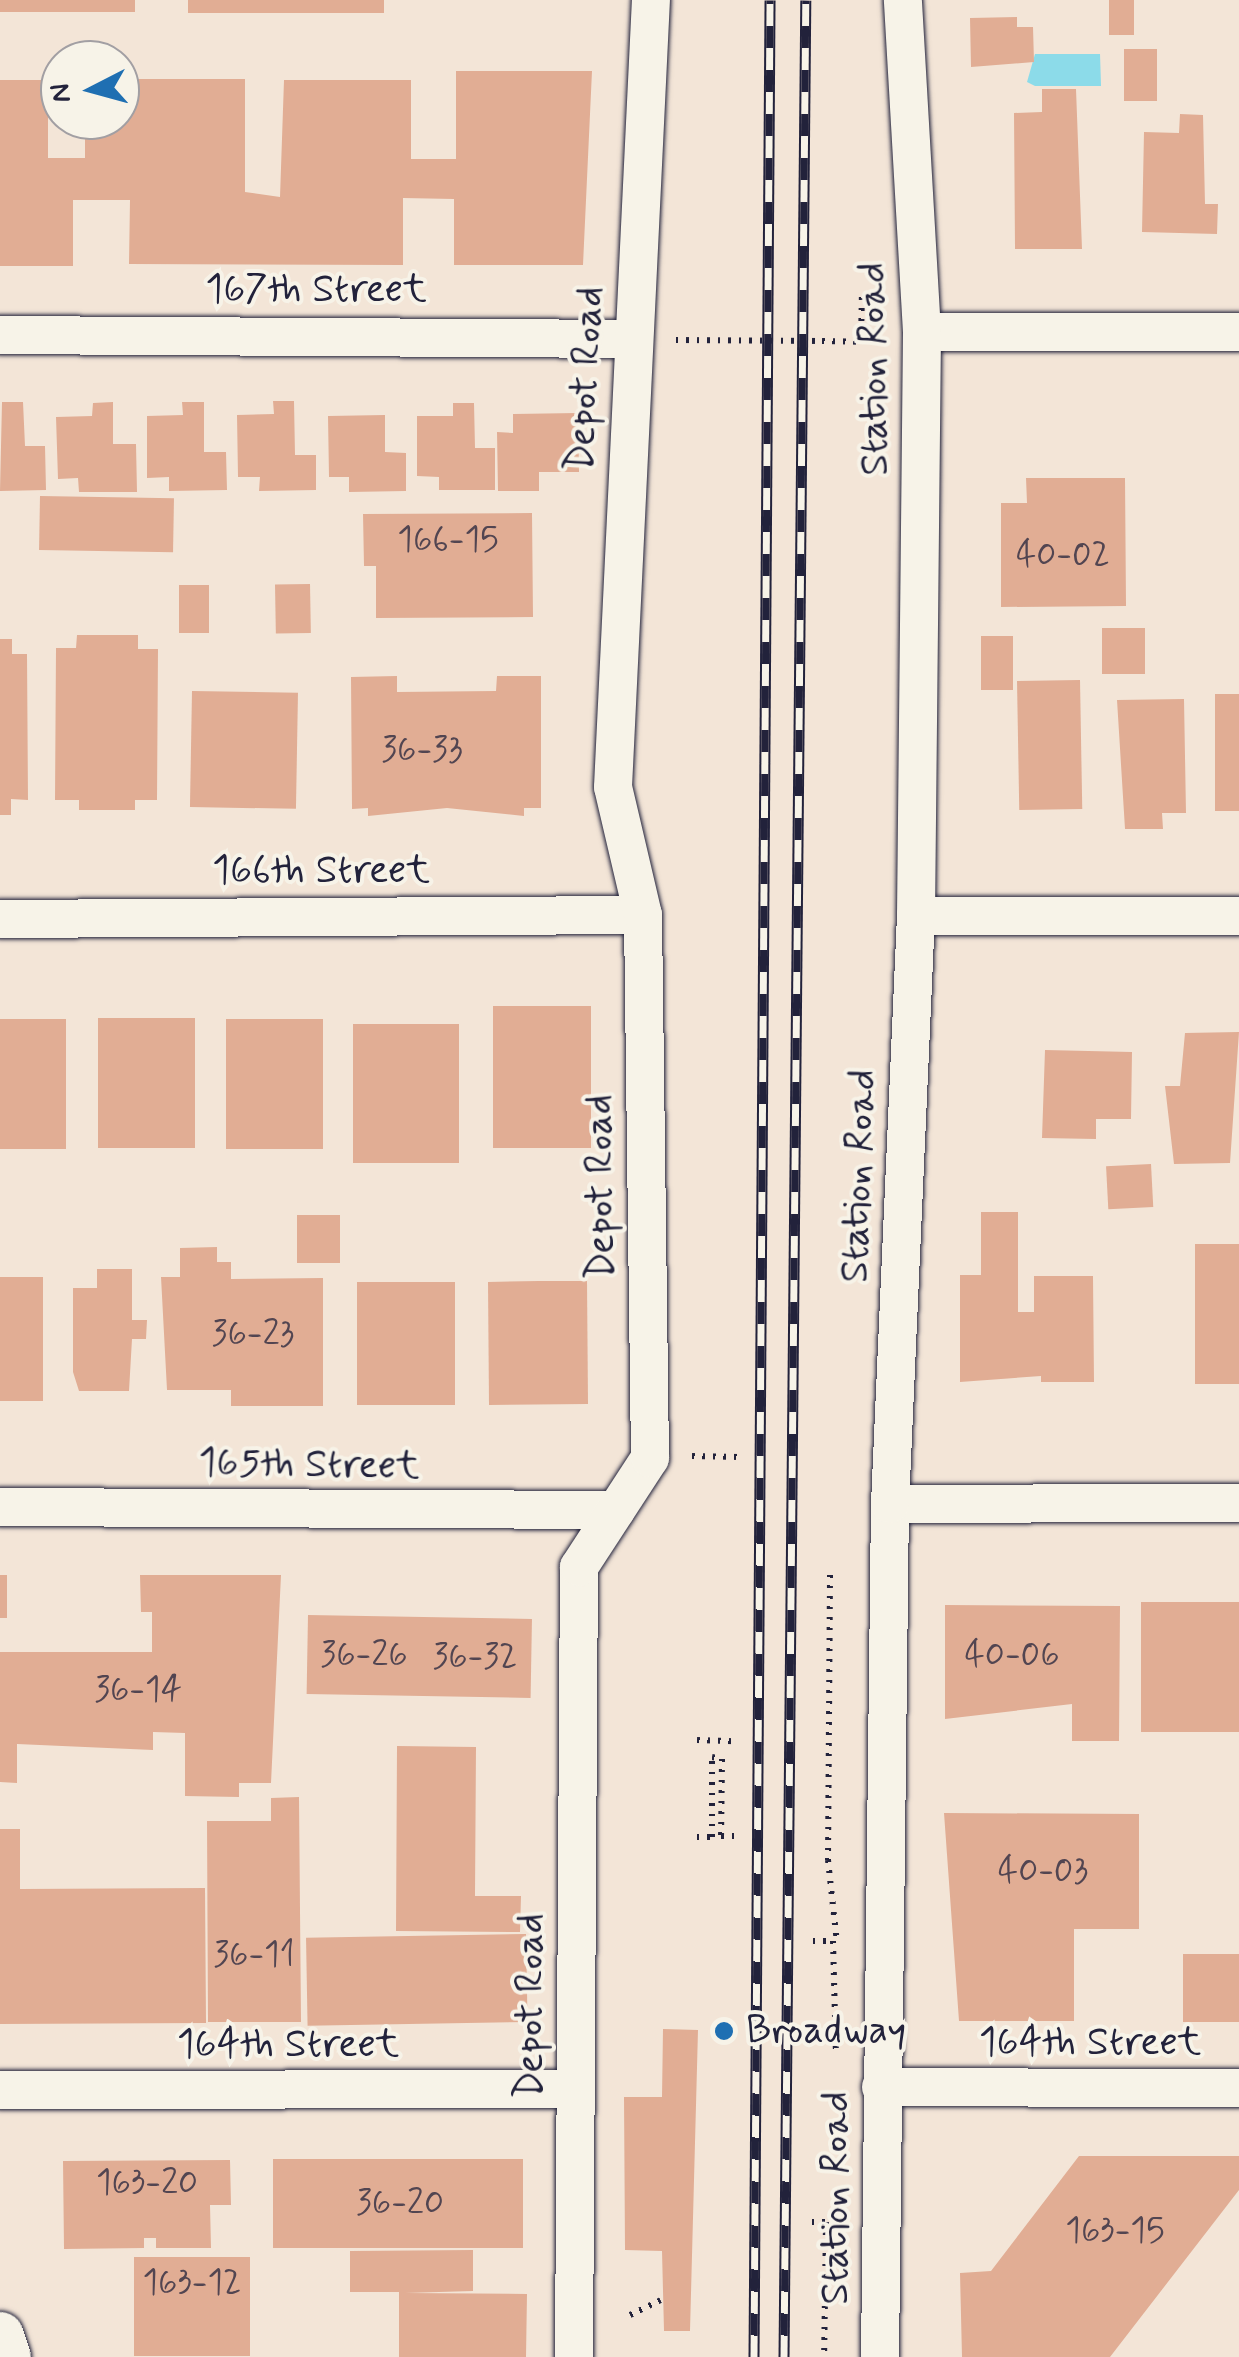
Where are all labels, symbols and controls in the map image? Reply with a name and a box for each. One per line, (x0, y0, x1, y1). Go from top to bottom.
north arrow (40, 40, 140, 140)
text: N (42, 82, 81, 104)
street label: Station Road (848, 264, 900, 474)
street label: 167th Street (205, 266, 427, 314)
street label: Depot Road (557, 285, 615, 473)
house number: 166-15 (397, 519, 499, 561)
house number: 40-02 (1016, 534, 1110, 576)
house number: 36-33 (381, 729, 463, 771)
street label: 166th Street (212, 847, 430, 895)
street label: Station Road (831, 1071, 887, 1281)
street label: Depot Road (575, 1094, 627, 1280)
house number: 36-23 (212, 1313, 294, 1355)
street label: 165th Street (198, 1439, 420, 1491)
house number: 36-26 (320, 1634, 408, 1676)
house number: 40-06 (965, 1634, 1059, 1676)
house number: 36-32 (432, 1636, 518, 1678)
house number: 36-14 (94, 1669, 182, 1711)
house number: 40-03 (998, 1850, 1088, 1892)
street label: Depot Road (507, 1913, 555, 2099)
house number: 36-11 (213, 1934, 295, 1976)
place label: Broadway (746, 2007, 906, 2055)
marker: Broadway (711, 2018, 737, 2044)
street label: 164th Street (979, 2019, 1201, 2067)
street label: 164th Street (177, 2021, 399, 2069)
street label: Station Road (812, 2093, 860, 2303)
house number: 163-20 (96, 2162, 198, 2204)
house number: 36-20 (356, 2182, 444, 2224)
house number: 163-15 (1065, 2210, 1165, 2252)
house number: 163-12 (142, 2262, 242, 2304)

